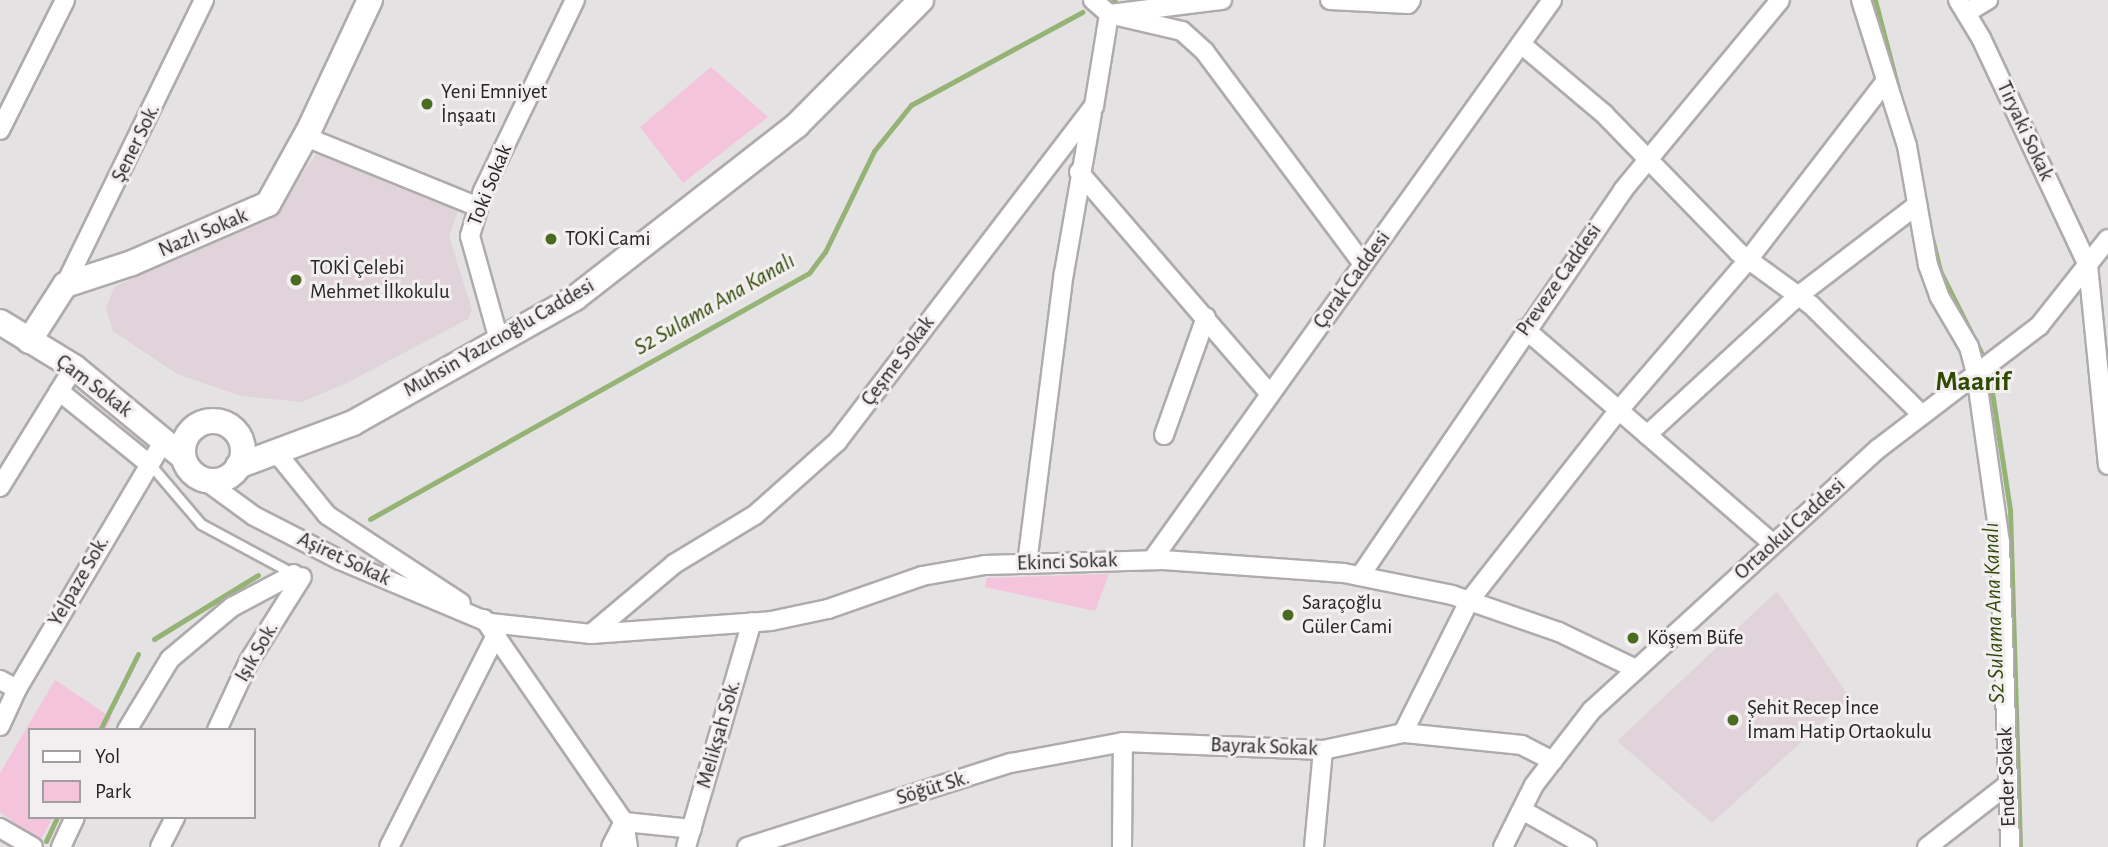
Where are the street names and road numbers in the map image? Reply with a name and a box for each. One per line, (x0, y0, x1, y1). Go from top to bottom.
street label: Tiryaki Sokak (1991, 77, 2059, 185)
street label: Şener Sok. (106, 100, 166, 186)
street label: Toki Sokak (462, 141, 518, 229)
street label: Nazlı Sokak (155, 203, 251, 263)
street label: Preveze Caddesi (1511, 219, 1607, 341)
street label: Çorak Caddesi (1308, 226, 1396, 334)
street label: Muhsin Yazıcıoğlu Caddesi (399, 273, 599, 403)
street label: Çeşme Sokak (856, 311, 940, 411)
street label: Çam Sokak (51, 349, 137, 423)
street label: Ortaokul Caddesi (1729, 473, 1851, 585)
street label: Aşiret Sokak (293, 526, 395, 592)
street label: Yelpaze Sok. (43, 531, 115, 631)
street label: Ekinci Sokak (1016, 548, 1118, 576)
street label: Işık Sok. (230, 617, 284, 687)
street label: Melikşah Sok. (691, 677, 747, 791)
street label: Ender Sokak (1993, 727, 2021, 827)
street label: Bayrak Sokak (1210, 733, 1318, 761)
street label: Söğüt Sk. (893, 765, 973, 811)

